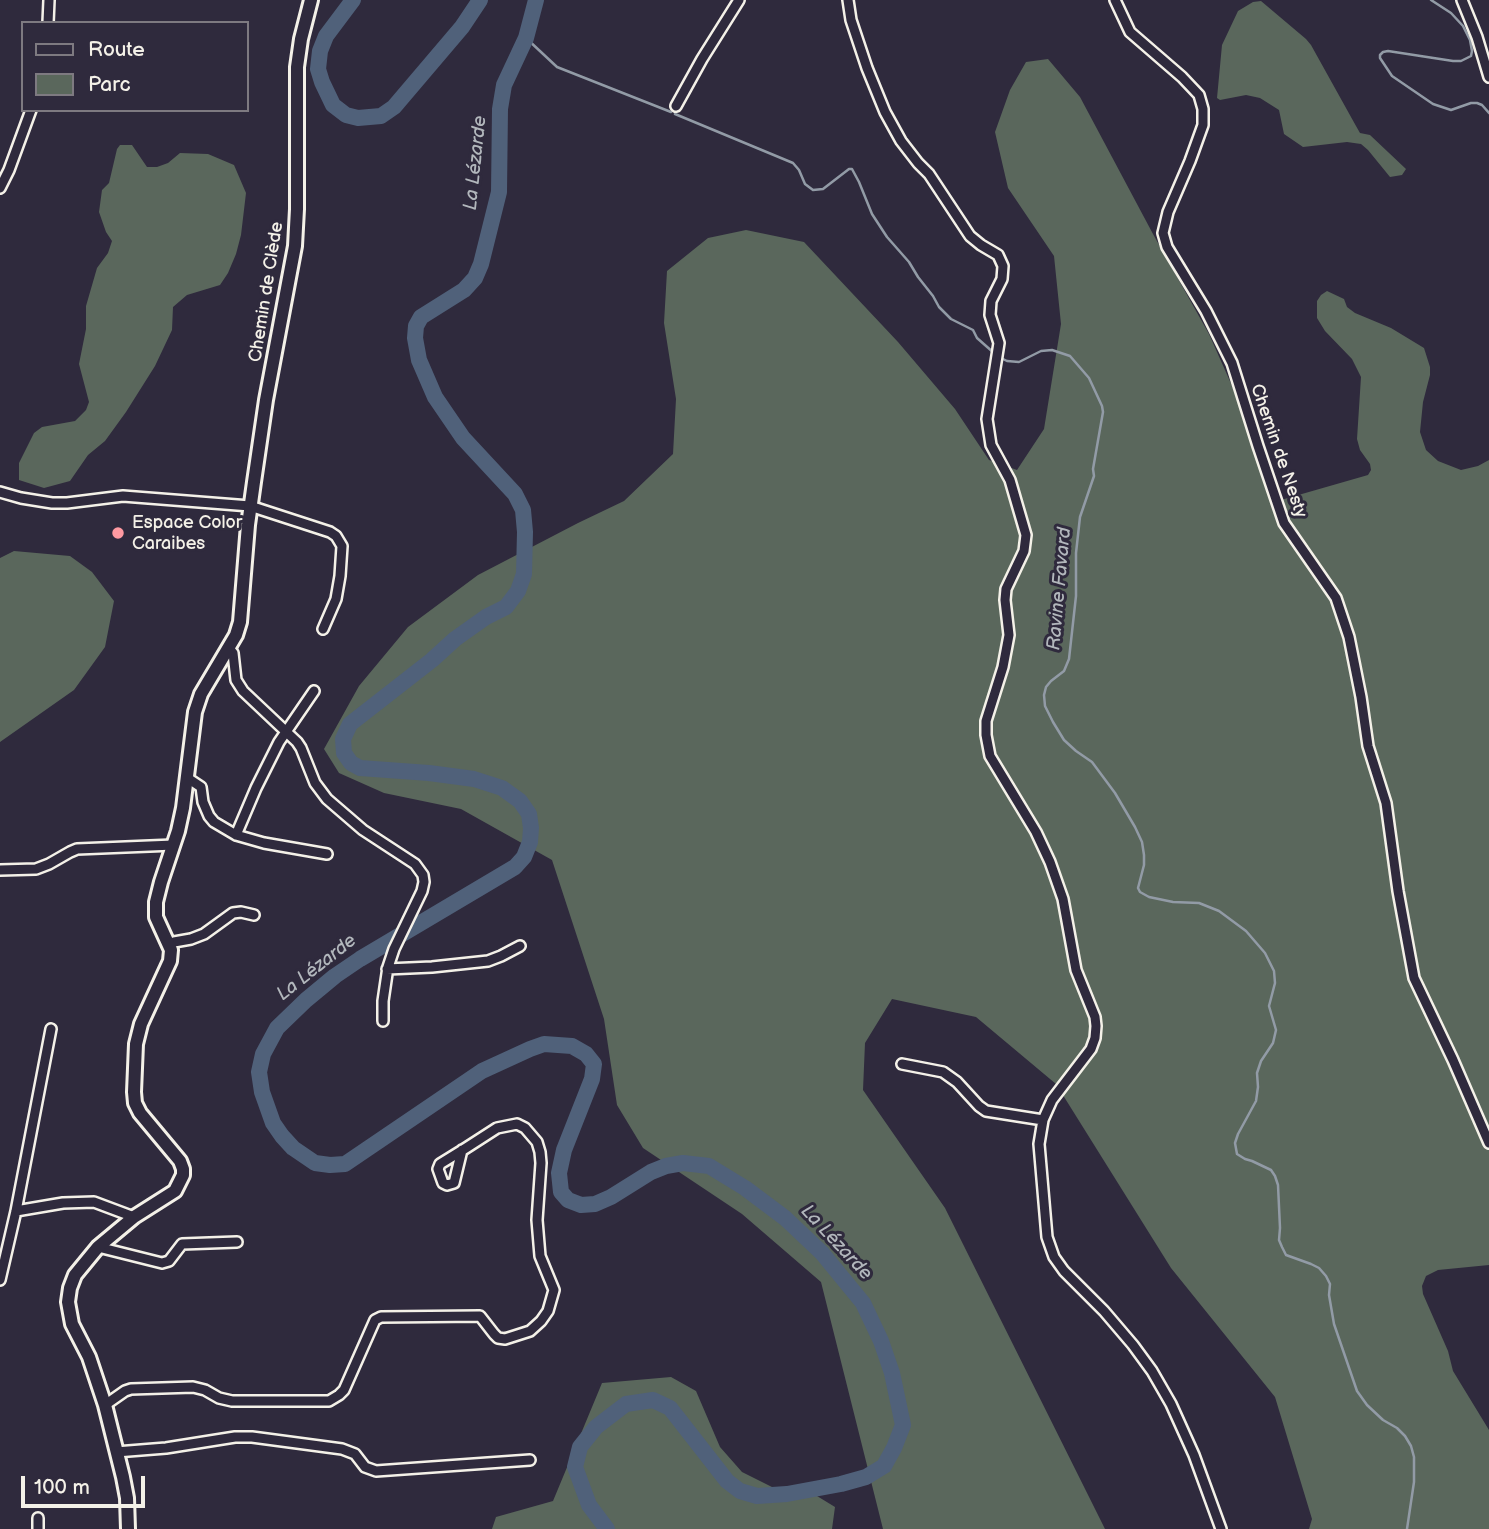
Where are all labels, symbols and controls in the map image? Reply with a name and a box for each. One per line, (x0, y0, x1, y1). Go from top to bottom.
legend (21, 21, 248, 112)
text: Route (88, 37, 145, 62)
text: Parc (88, 72, 131, 97)
water label: La Lézarde (460, 115, 492, 211)
street label: Chemin de Clède (245, 220, 289, 364)
street label: Chemin de Nesty (1245, 381, 1311, 521)
place label: Espace Color Caraibes (132, 512, 242, 554)
marker: Espace Color Caraibes (110, 525, 126, 541)
water label: Ravine Favard (1043, 527, 1077, 651)
water label: La Lézarde (273, 930, 361, 1006)
water label: La Lézarde (795, 1201, 877, 1285)
scale bar (24, 1462, 149, 1506)
text: 100 m (34, 1475, 90, 1500)

